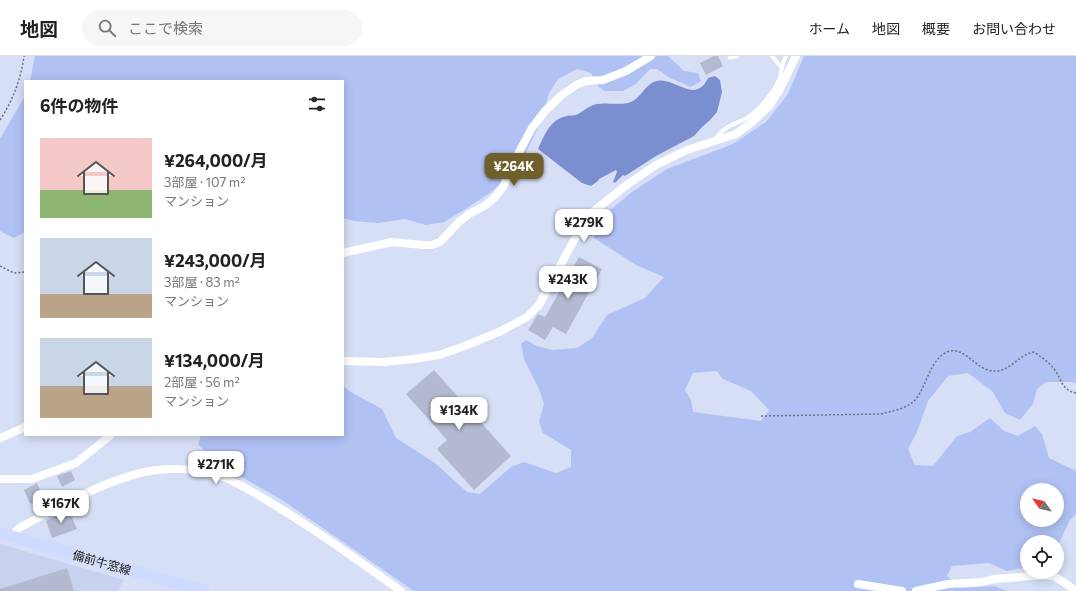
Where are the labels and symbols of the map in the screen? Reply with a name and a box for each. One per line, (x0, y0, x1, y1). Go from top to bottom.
pin: ¥264K (486, 153, 542, 187)
pin: ¥279K (556, 209, 612, 243)
pin: ¥243K (540, 266, 596, 300)
pin: ¥134K (431, 397, 487, 431)
pin: ¥271K (188, 451, 244, 485)
north arrow (1020, 483, 1064, 527)
pin: ¥167K (33, 490, 89, 524)
street label: 備前牛窓線 (71, 547, 133, 577)

